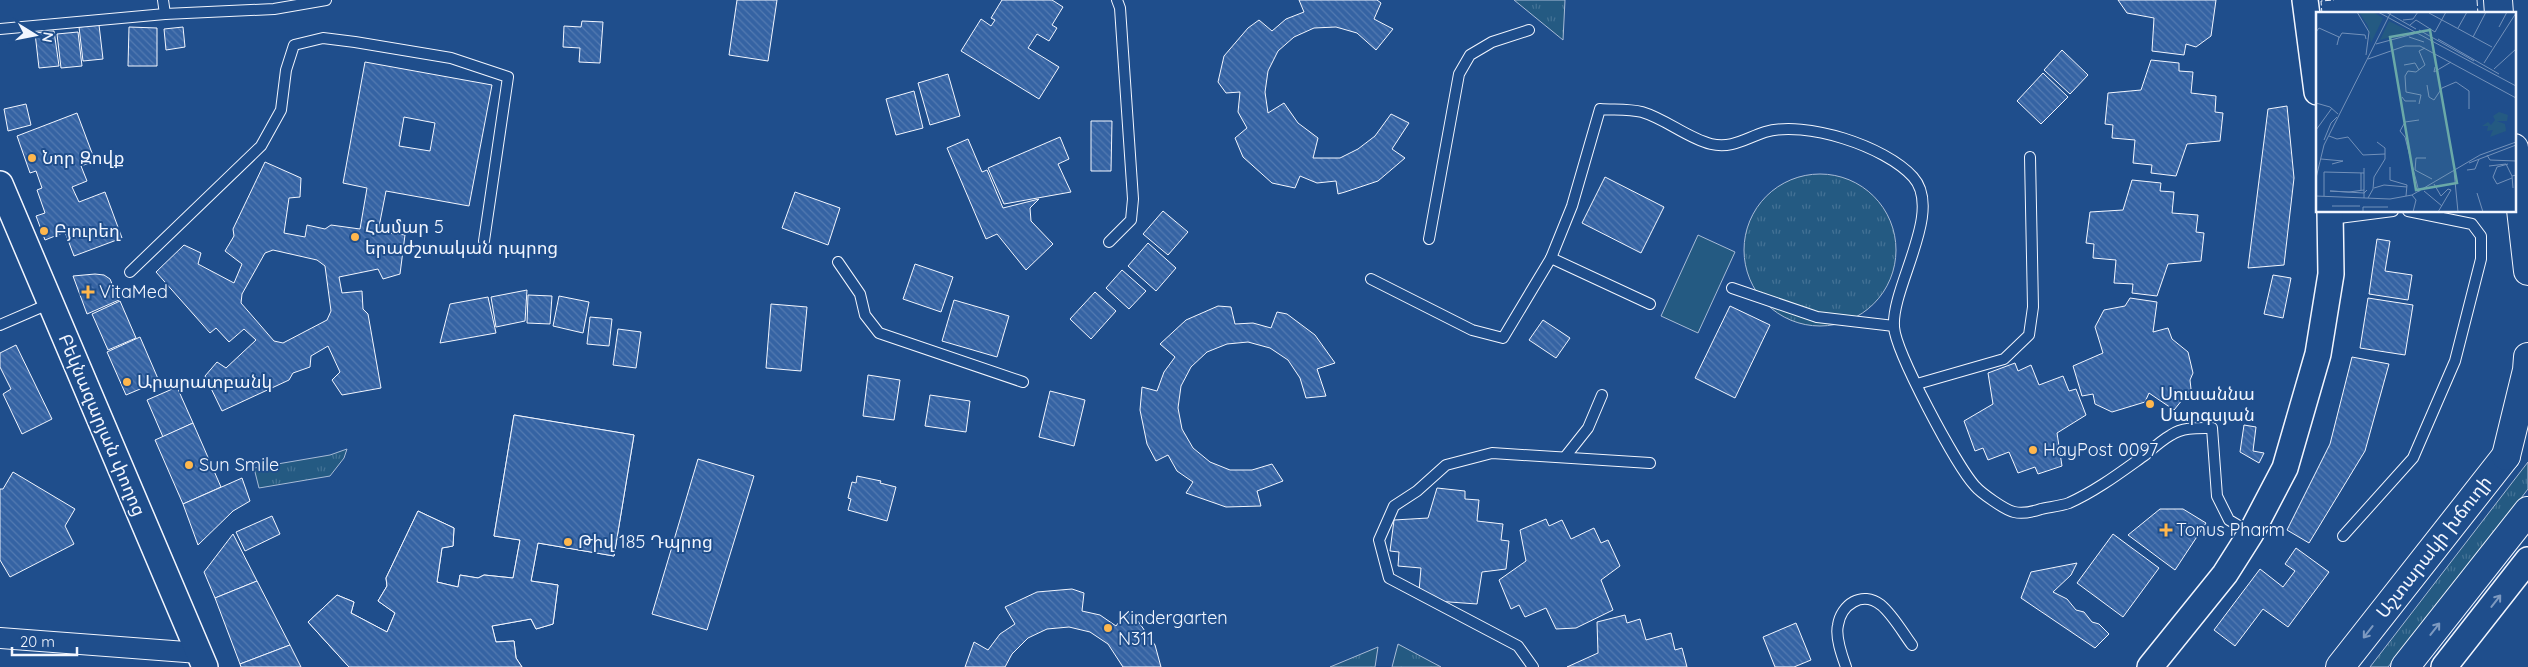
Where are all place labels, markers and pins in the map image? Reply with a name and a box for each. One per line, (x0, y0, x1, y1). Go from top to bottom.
place label: Նոր Զովք (42, 146, 124, 169)
marker: Նոր Զովք (26, 152, 38, 164)
place label: Համար 5 երաժշտական դպրոց (365, 215, 558, 259)
place label: Բյուրեղ (54, 219, 121, 242)
marker: Բյուրեղ (38, 225, 50, 237)
marker: Համար 5 երաժշտական դպրոց (349, 231, 361, 243)
place label: VitaMed (99, 280, 168, 303)
marker: VitaMed (81, 285, 95, 299)
place label: Արարատբանկ (137, 370, 272, 393)
marker: Արարատբանկ (121, 376, 133, 388)
place label: Սուսաննա Սարգսյան (2160, 382, 2255, 426)
marker: Սուսաննա Սարգսյան (2144, 398, 2156, 410)
place label: HayPost 0097 (2043, 438, 2158, 461)
marker: HayPost 0097 (2027, 444, 2039, 456)
place label: Sun Smile (199, 453, 279, 476)
marker: Sun Smile (183, 459, 195, 471)
place label: Tonus Pharm (2176, 518, 2285, 541)
marker: Tonus Pharm (2160, 524, 2172, 536)
place label: Թիվ 185 Դպրոց (578, 530, 713, 553)
marker: Թիվ 185 Դպրոց (562, 536, 574, 548)
place label: Kindergarten N311 (1118, 606, 1228, 650)
marker: Kindergarten N311 (1102, 622, 1114, 634)

